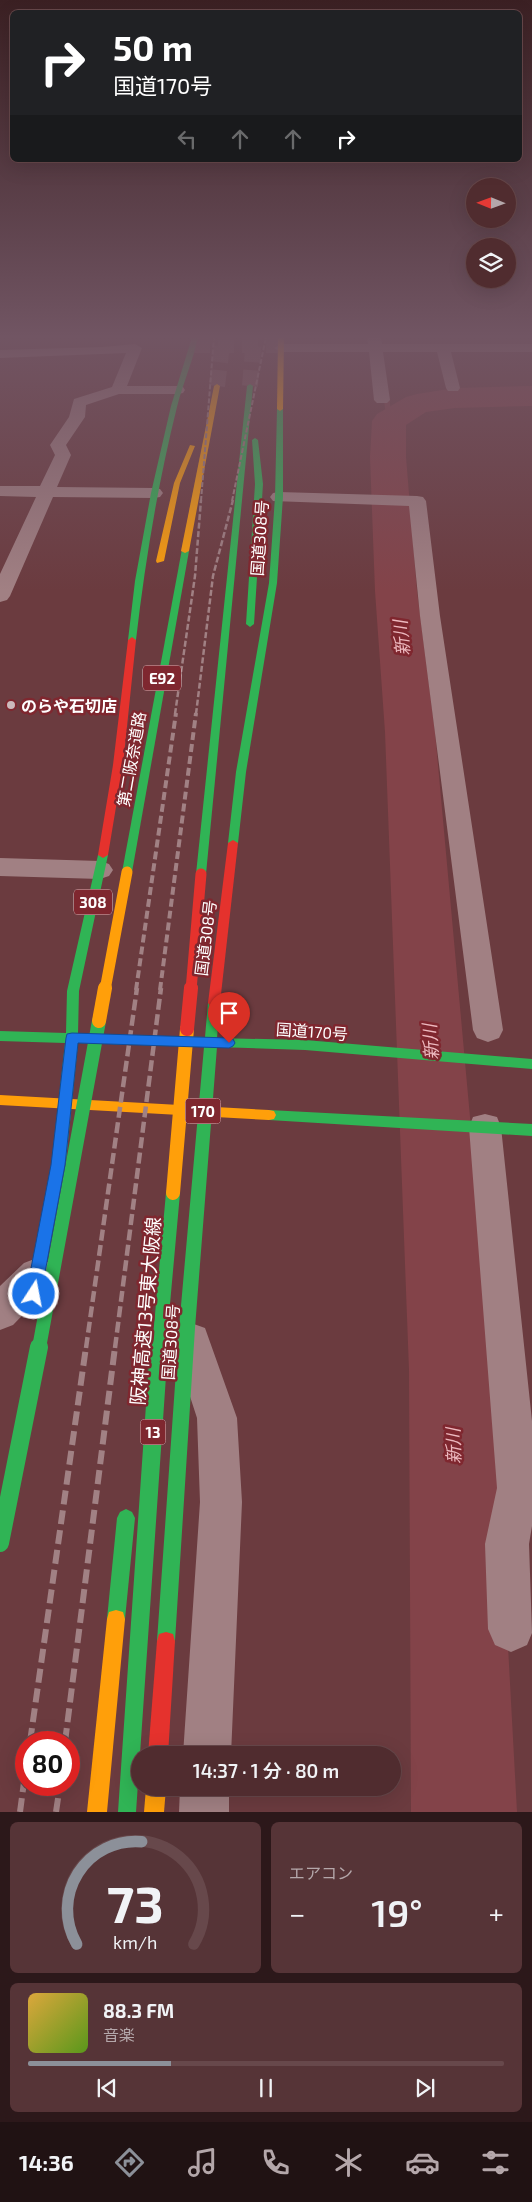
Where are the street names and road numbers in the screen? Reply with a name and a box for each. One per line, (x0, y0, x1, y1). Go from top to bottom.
street label: 国道308号 (247, 499, 271, 577)
road number: E92 (143, 666, 181, 690)
street label: 第二阪奈道路 (113, 710, 149, 808)
road number: 308 (74, 890, 112, 914)
street label: 国道308号 (191, 899, 219, 977)
street label: 国道170号 (275, 1019, 349, 1043)
road number: 170 (186, 1098, 220, 1124)
street label: 阪神高速13号東大阪線 (125, 1216, 165, 1406)
street label: 国道308号 (158, 1303, 182, 1381)
road number: 13 (140, 1420, 166, 1444)

